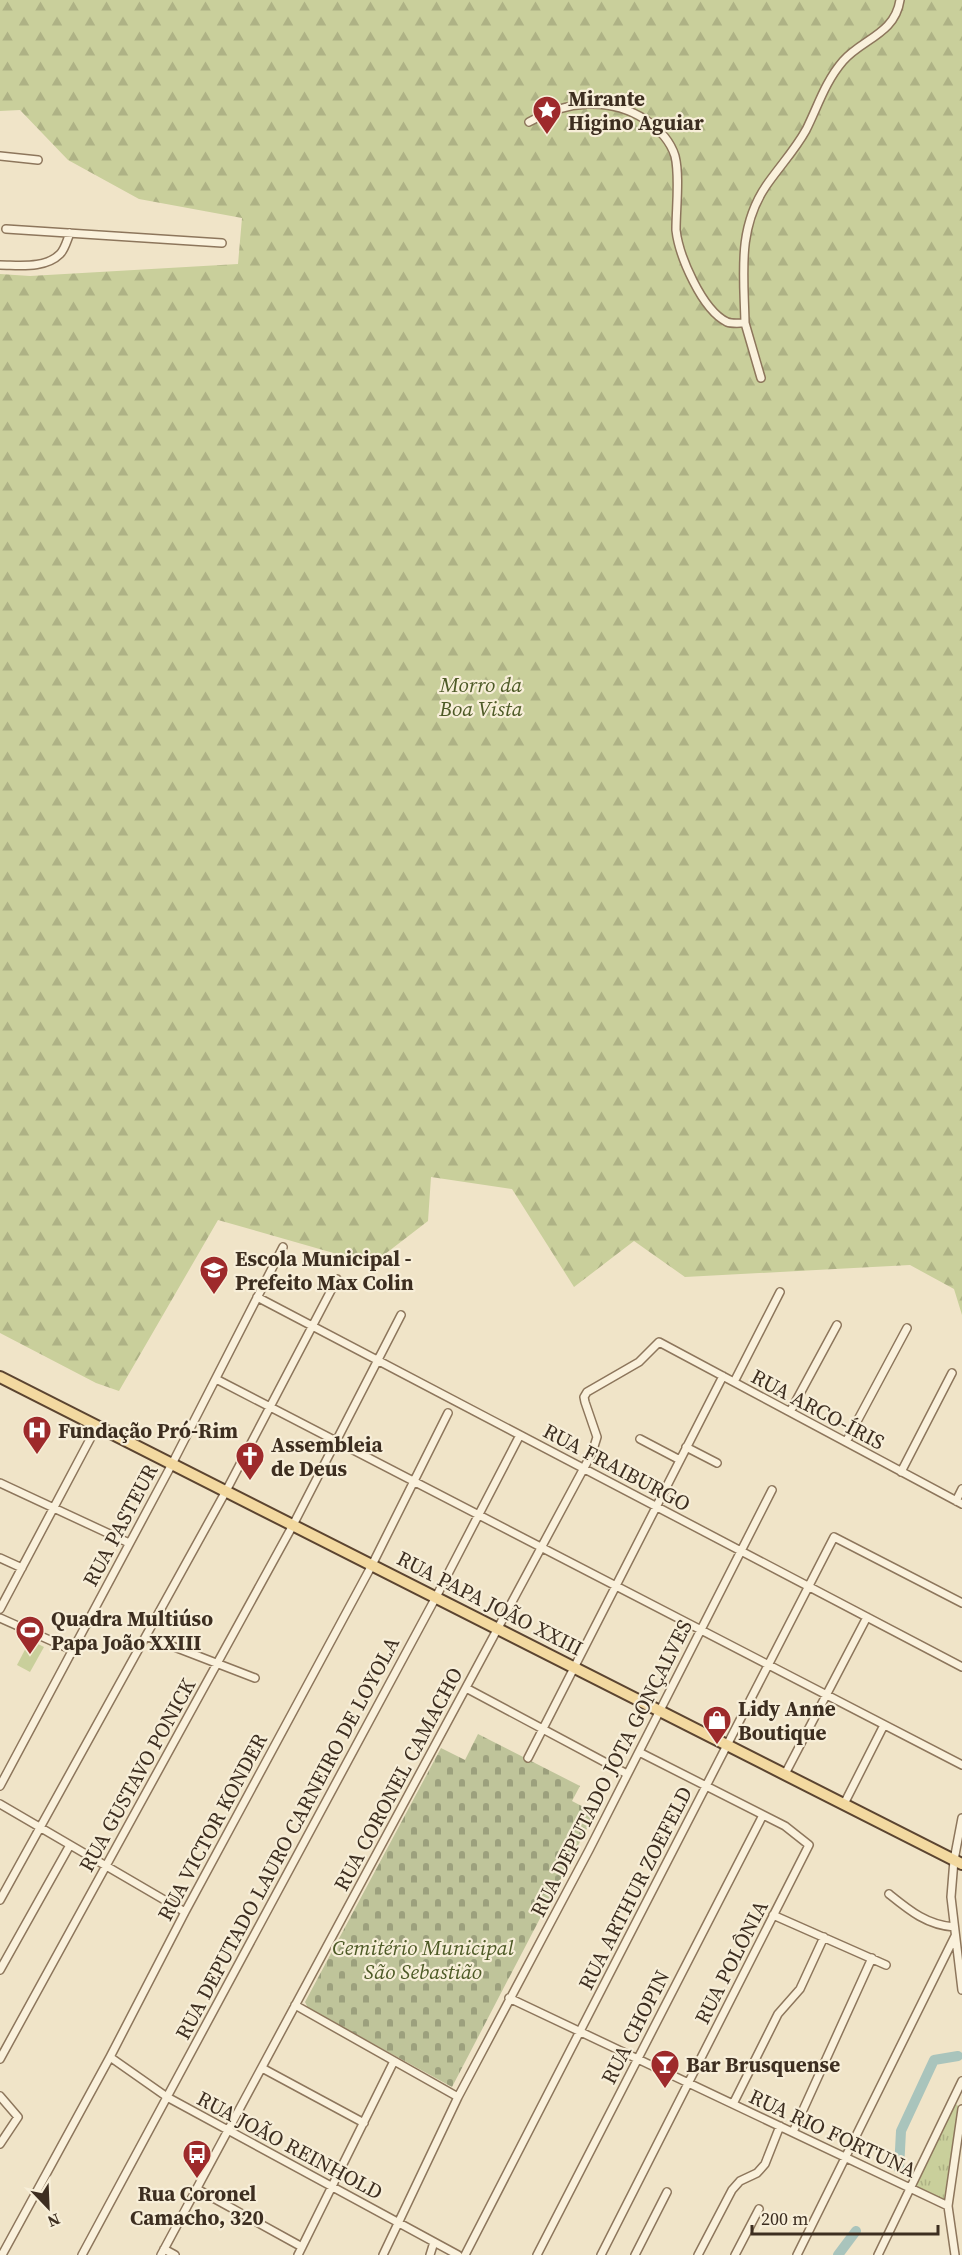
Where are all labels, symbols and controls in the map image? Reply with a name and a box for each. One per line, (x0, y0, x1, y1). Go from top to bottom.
place label: Mirante Higino Aguiar (568, 84, 704, 137)
place icon: Mirante Higino Aguiar (531, 94, 563, 136)
park label: Morro da Boa Vista (438, 670, 523, 723)
place label: Escola Municipal - Prefeito Max Colin (235, 1244, 414, 1297)
school or university icon: Escola Municipal - Prefeito Max Colin (198, 1254, 230, 1296)
street label: RUA ARCO-ÍRIS (746, 1362, 890, 1456)
hospital icon: Fundação Pró-Rim (21, 1414, 53, 1456)
place label: Fundação Pró-Rim (58, 1416, 238, 1445)
street label: RUA FRAIBURGO (538, 1416, 696, 1518)
place label: Assembleia de Deus (271, 1430, 383, 1483)
church icon: Assembleia de Deus (234, 1440, 266, 1482)
street label: RUA PASTEUR (76, 1459, 165, 1591)
street label: RUA PAPA JOÃO XXIII (392, 1543, 588, 1663)
place label: Quadra Multiúso Papa João XXIII (51, 1604, 213, 1657)
sports icon: Quadra Multiúso Papa João XXIII (14, 1614, 46, 1656)
street label: RUA DEPUTADO JOTA GONÇALVES (523, 1614, 699, 1922)
street label: RUA DEPUTADO LAURO CARNEIRO DE LOYOLA (168, 1631, 406, 2045)
street label: RUA CORONEL CAMACHO (327, 1662, 469, 1896)
street label: RUA GUSTAVO PONICK (72, 1673, 202, 1877)
place label: Lidy Anne Boutique (738, 1694, 836, 1747)
shop icon: Lidy Anne Boutique (701, 1704, 733, 1746)
street label: RUA VICTOR KONDER (150, 1728, 274, 1926)
street label: RUA ARTHUR ZOEFELD (571, 1781, 699, 1995)
street label: RUA POLÔNIA (687, 1895, 775, 2029)
park label: Cemitério Municipal São Sebastião (332, 1933, 514, 1986)
street label: RUA CHOPIN (594, 1965, 676, 2089)
bar icon: Bar Brusquense (649, 2048, 681, 2090)
place label: Bar Brusquense (686, 2050, 840, 2079)
street label: RUA RIO FORTUNA (745, 2082, 921, 2185)
street label: RUA JOÃO REINHOLD (192, 2084, 388, 2206)
bus stop icon: Rua Coronel Camacho, 320 (181, 2138, 213, 2180)
north arrow (18, 2177, 78, 2237)
place label: Rua Coronel Camacho, 320 (130, 2179, 264, 2232)
scale bar (752, 2198, 938, 2236)
text: 200 m (761, 2206, 808, 2231)
text: N (44, 2208, 64, 2233)

